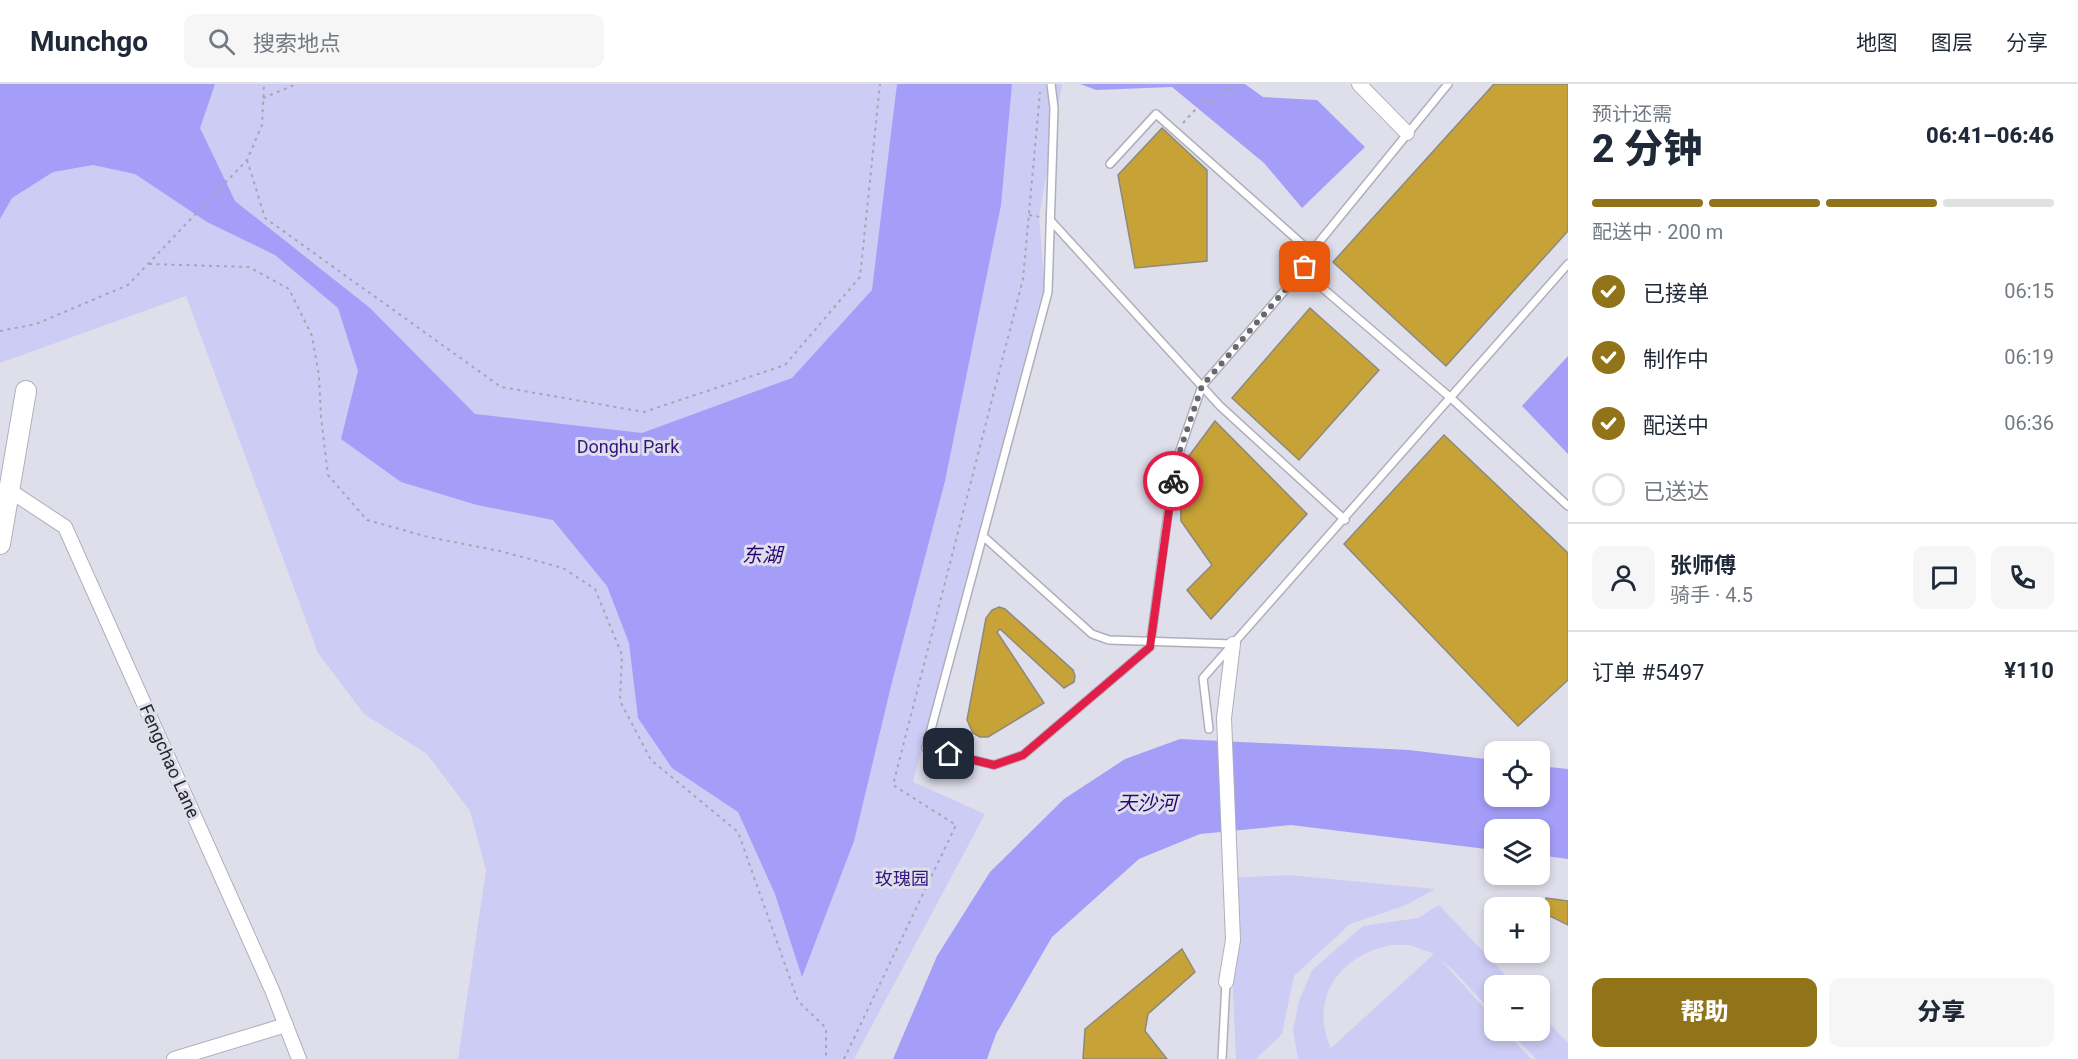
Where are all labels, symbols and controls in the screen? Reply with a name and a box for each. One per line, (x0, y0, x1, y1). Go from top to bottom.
search box (184, 14, 604, 68)
text: Munchgo (30, 25, 148, 58)
icon: search (205, 25, 238, 58)
text: 搜索地点 (253, 31, 341, 56)
text: 地图 (1856, 31, 1898, 55)
text: 图层 (1931, 31, 1973, 55)
text: 分享 (2006, 31, 2048, 55)
text: 预计还需 (1592, 102, 1672, 126)
text: 06:41–06:46 (1926, 123, 2054, 148)
text: 2 分钟 (1592, 126, 1702, 172)
text: 配送中 · 200 m (1592, 220, 1723, 244)
pin (1279, 241, 1330, 292)
icon: bag (1288, 250, 1321, 283)
icon: check (1592, 275, 1625, 308)
text: 06:15 (2004, 279, 2054, 303)
text: 已接单 (1643, 281, 1709, 306)
icon: check (1592, 341, 1625, 374)
text: 06:19 (2004, 345, 2054, 369)
text: 制作中 (1643, 347, 1709, 372)
icon: check (1592, 407, 1625, 440)
text: 06:36 (2004, 411, 2054, 435)
text: 配送中 (1643, 413, 1709, 438)
park label: Donghu Park (577, 436, 680, 457)
courier (1143, 451, 1203, 511)
icon: bike (1157, 465, 1190, 498)
text: 已送达 (1643, 479, 1709, 504)
water label: 东湖 (742, 543, 785, 567)
button: person (1592, 546, 1655, 609)
button: chat (1913, 546, 1976, 609)
button: phone (1991, 546, 2054, 609)
text: 张师傅 (1670, 553, 1736, 578)
text: 骑手 · 4.5 (1670, 583, 1753, 607)
text: ¥110 (2004, 658, 2054, 683)
text: 订单 #5497 (1592, 660, 1704, 685)
street label: Fengchao Lane (136, 701, 204, 821)
pin (923, 728, 974, 779)
icon: home (932, 737, 965, 770)
map controls (1484, 741, 1550, 1041)
button: locate (1484, 741, 1550, 807)
water label: 天沙河 (1117, 791, 1181, 815)
button: layers (1484, 819, 1550, 885)
park label: 玫瑰园 (875, 868, 929, 889)
button: + (1484, 897, 1550, 963)
button: − (1484, 975, 1550, 1041)
button: 帮助 (1592, 978, 1817, 1047)
button: 分享 (1829, 978, 2054, 1047)

